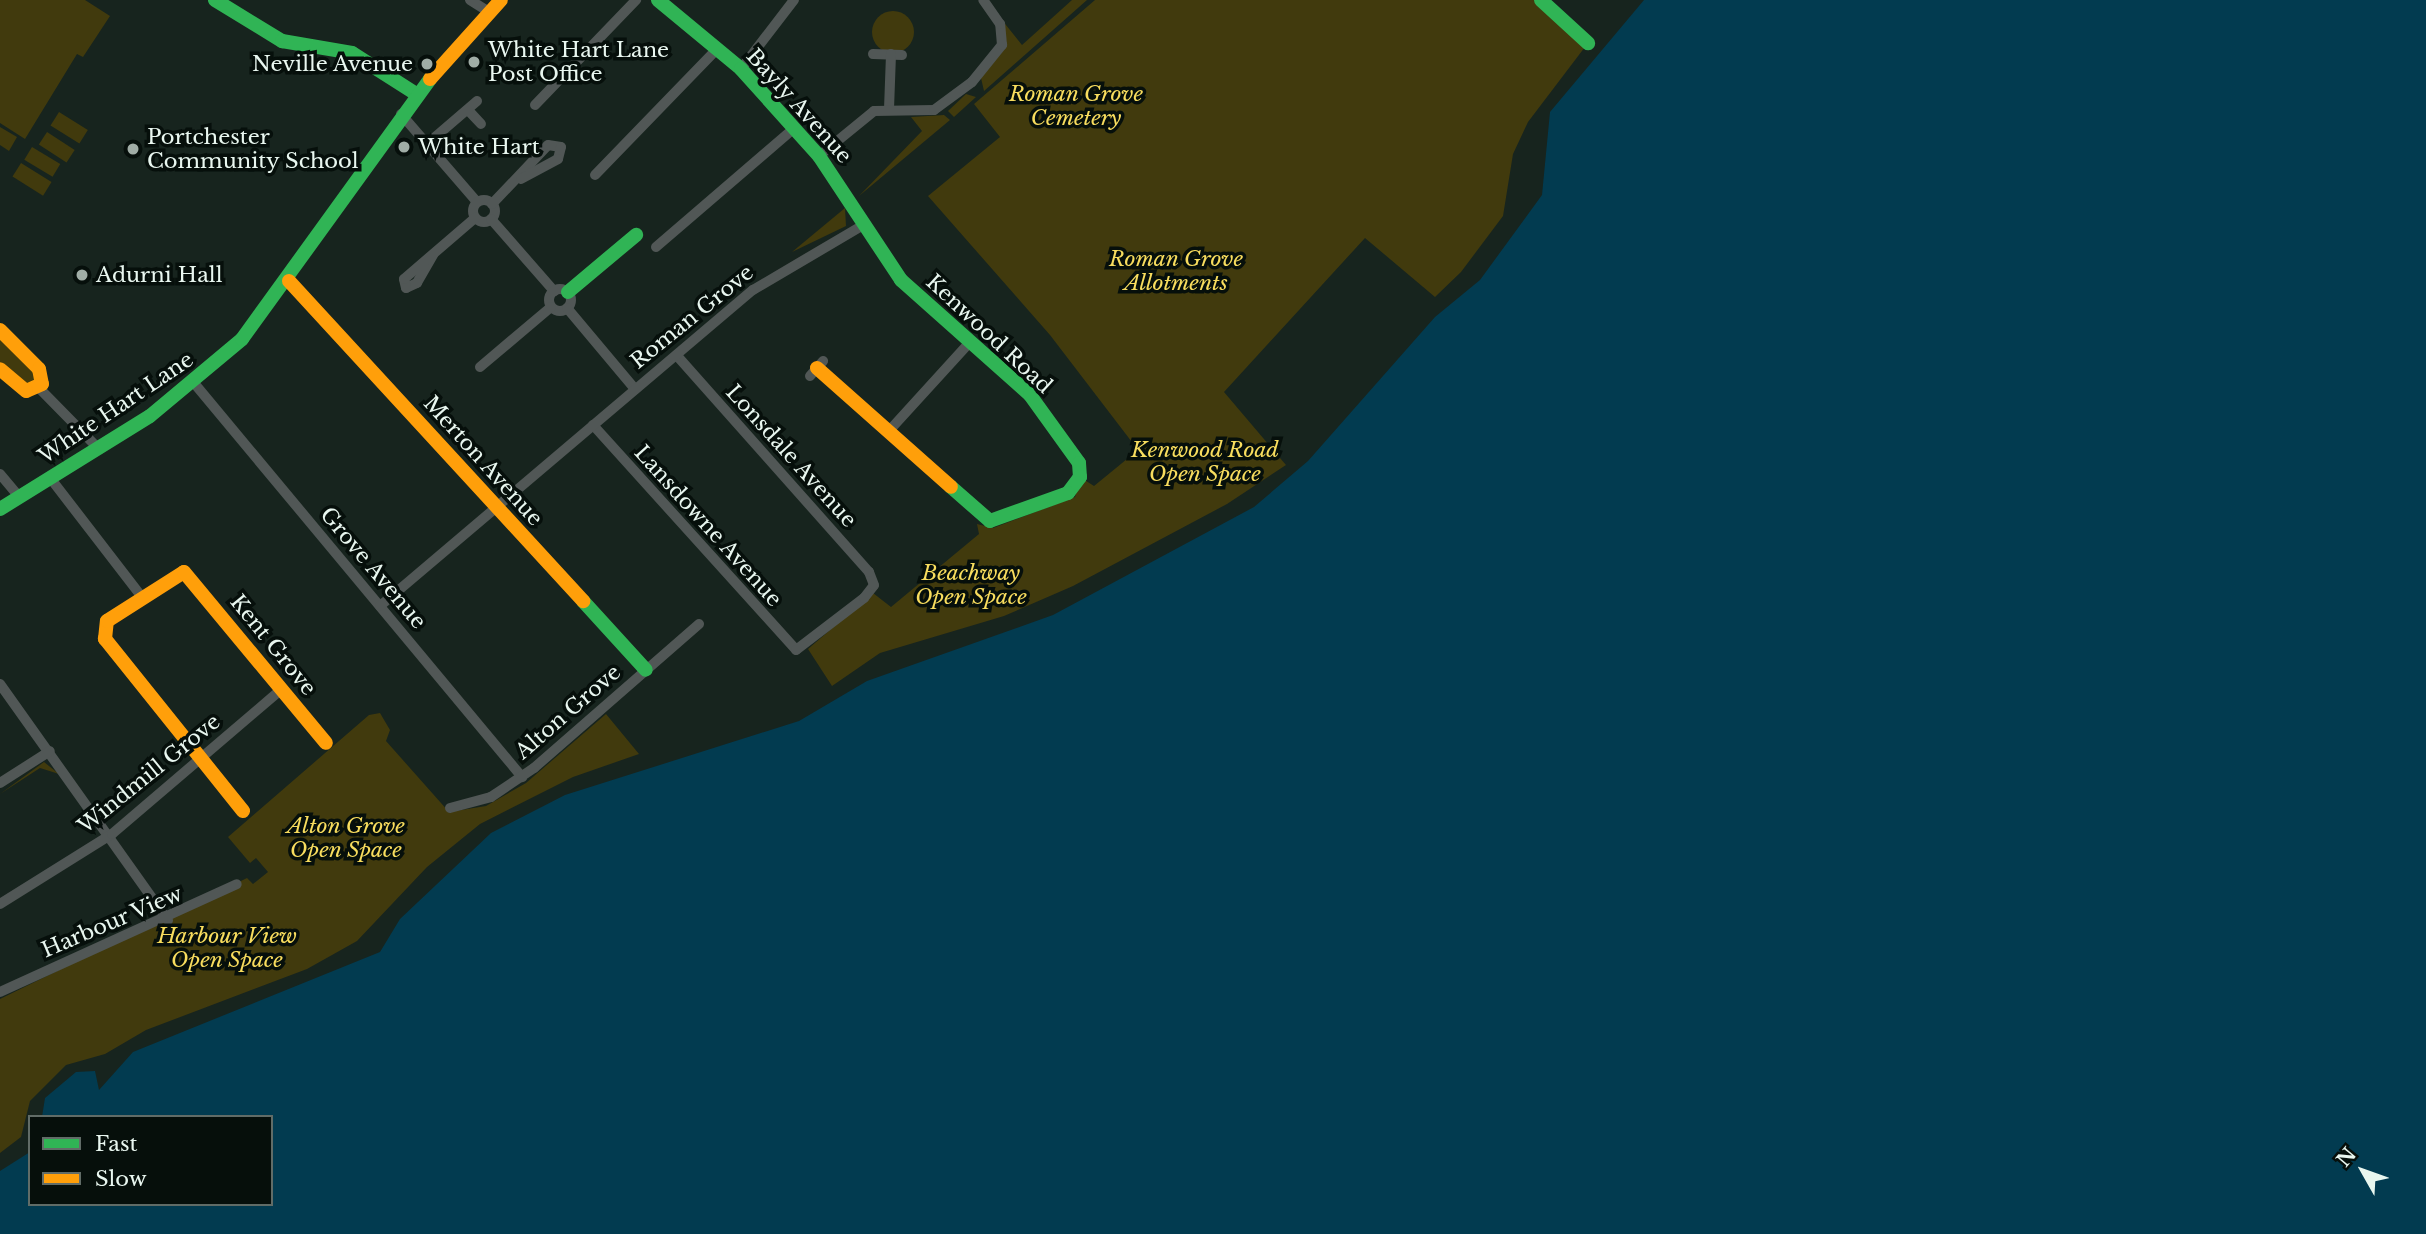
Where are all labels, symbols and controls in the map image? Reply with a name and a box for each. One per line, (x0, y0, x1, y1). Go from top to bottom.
place label: White Hart Lane Post Office (488, 37, 669, 87)
street label: Bayly Avenue (741, 43, 857, 169)
place label: Neville Avenue (251, 51, 413, 77)
marker: White Hart Lane Post Office (466, 54, 482, 70)
marker: Neville Avenue (419, 56, 435, 72)
park label: Roman Grove Cemetery (1009, 81, 1143, 131)
place label: Portchester Community School (147, 124, 359, 174)
place label: White Hart (418, 134, 540, 160)
marker: White Hart (396, 139, 412, 155)
marker: Portchester Community School (125, 141, 141, 157)
park label: Roman Grove Allotments (1109, 246, 1243, 296)
street label: Roman Grove (626, 260, 758, 374)
place label: Adurni Hall (96, 262, 223, 288)
marker: Adurni Hall (74, 267, 90, 283)
street label: Kenwood Road (921, 269, 1057, 399)
street label: White Hart Lane (34, 347, 198, 469)
street label: Lonsdale Avenue (720, 379, 862, 533)
street label: Merton Avenue (418, 391, 548, 531)
park label: Kenwood Road Open Space (1131, 437, 1279, 487)
street label: Lansdowne Avenue (629, 440, 787, 612)
street label: Grove Avenue (315, 502, 431, 634)
park label: Beachway Open Space (915, 560, 1027, 610)
street label: Kent Grove (225, 590, 321, 700)
street label: Alton Grove (510, 660, 626, 764)
street label: Windmill Grove (73, 709, 225, 839)
park label: Alton Grove Open Space (287, 813, 405, 863)
street label: Harbour View (37, 881, 187, 963)
park label: Harbour View Open Space (157, 923, 297, 973)
legend (28, 1115, 273, 1206)
text: Fast (95, 1131, 137, 1157)
north arrow (2328, 1136, 2398, 1206)
text: N (2332, 1143, 2361, 1171)
text: Slow (95, 1166, 147, 1192)

